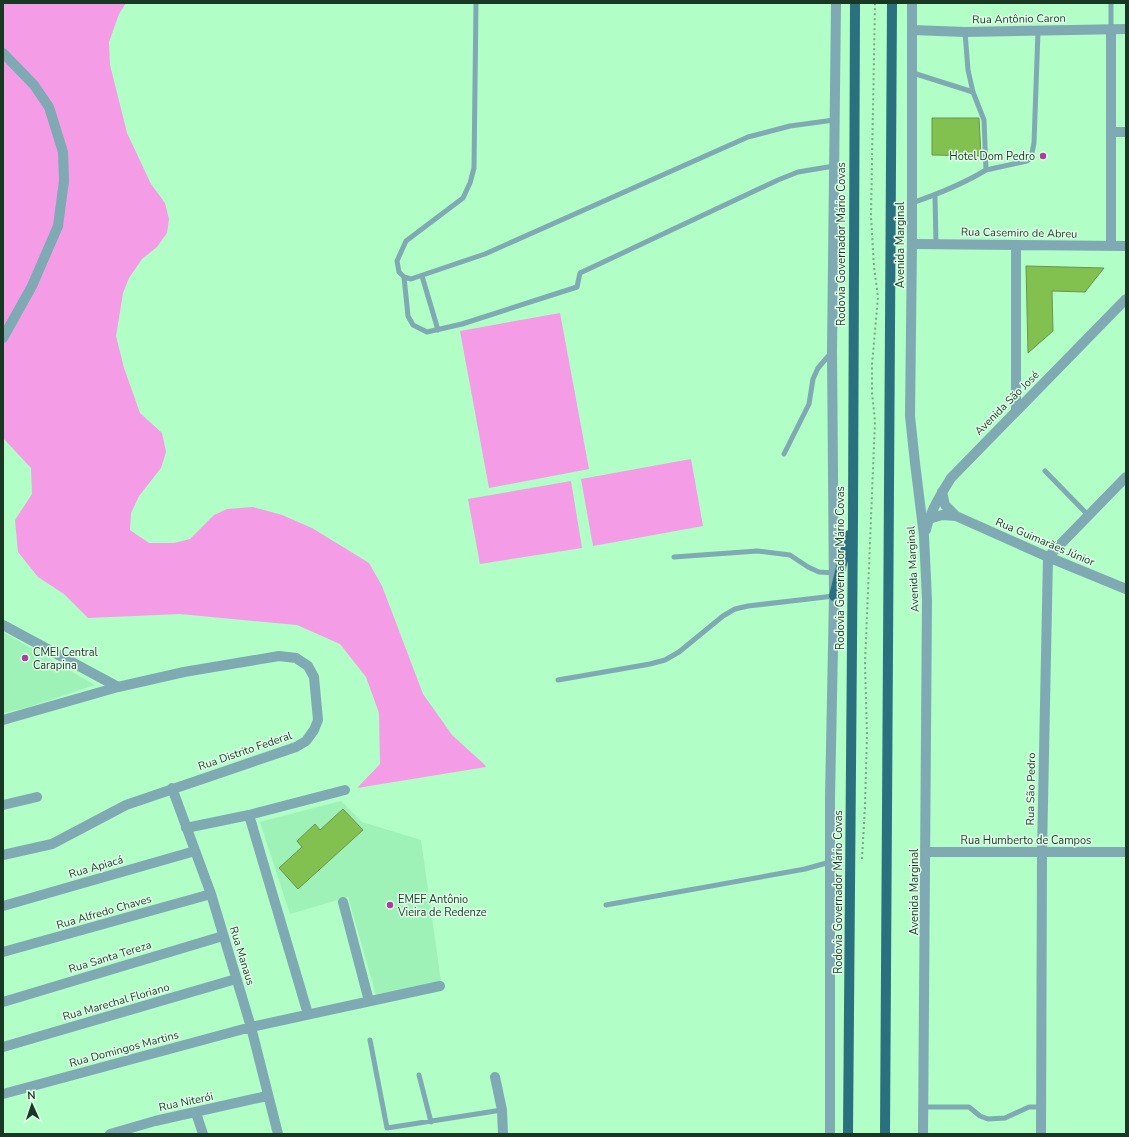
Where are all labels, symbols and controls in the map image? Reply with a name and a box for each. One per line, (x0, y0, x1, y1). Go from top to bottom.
street label: Rua Antônio Caron (972, 11, 1066, 27)
place label: Hotel Dom Pedro (949, 149, 1035, 164)
marker: Hotel Dom Pedro (1038, 151, 1048, 161)
street label: Rodovia Governador Mário Covas (834, 162, 849, 326)
street label: Avenida Marginal (893, 201, 908, 288)
street label: Rua Casemiro de Abreu (961, 224, 1077, 242)
street label: Avenida São José (972, 367, 1043, 438)
street label: Rodovia Governador Mário Covas (833, 486, 848, 650)
street label: Rua Guimarães Júnior (993, 514, 1097, 570)
street label: Avenida Marginal (903, 525, 923, 613)
place label: CMEI Central Carapina (33, 645, 99, 673)
marker: CMEI Central Carapina (20, 653, 30, 663)
street label: Rua Distrito Federal (196, 728, 295, 774)
street label: Rua São Pedro (1023, 753, 1039, 825)
street label: Rodovia Governador Mário Covas (831, 810, 846, 974)
street label: Rua Humberto de Campos (961, 833, 1091, 848)
street label: Avenida Marginal (907, 848, 922, 935)
street label: Rua Apiacá (67, 852, 125, 882)
street label: Rua Alfredo Chaves (55, 891, 153, 933)
place label: EMEF Antônio Vieira de Redenze (397, 892, 487, 920)
marker: EMEF Antônio Vieira de Redenze (385, 900, 395, 910)
street label: Rua Manaus (226, 925, 258, 987)
street label: Rua Santa Tereza (67, 937, 153, 977)
street label: Rua Marechal Floriano (61, 980, 171, 1024)
street label: Rua Domingos Martins (68, 1027, 180, 1071)
north arrow (12, 1085, 52, 1125)
text: N (27, 1088, 36, 1103)
street label: Rua Niterói (158, 1089, 214, 1115)

